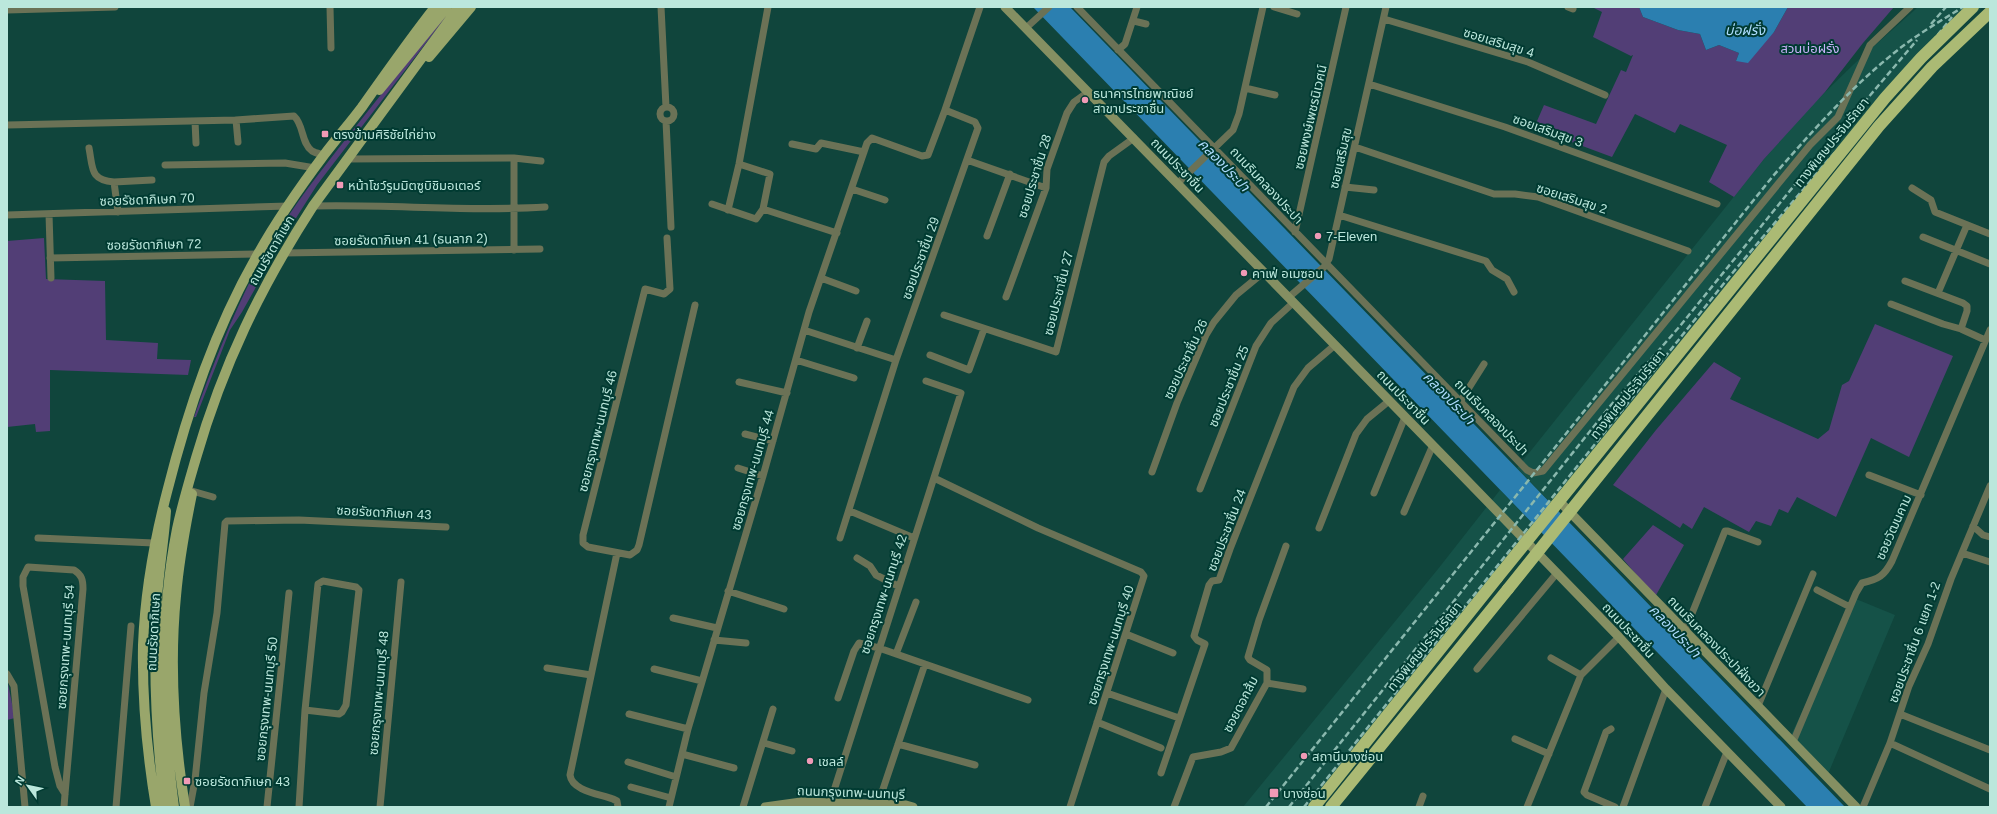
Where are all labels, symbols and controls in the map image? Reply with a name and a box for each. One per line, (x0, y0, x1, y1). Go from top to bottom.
water label: บ่อฝรั่ง (1725, 21, 1766, 38)
street label: ซอยเสริมสุข 4 (1462, 25, 1536, 60)
park label: สวนบ่อฝรั่ง (1781, 40, 1839, 56)
street label: ซอยพงษ์เพชรนิเวศน์ (1291, 63, 1330, 171)
place label: ธนาคารไทยพาณิชย์ สาขาประชาชื่น (1093, 86, 1194, 116)
marker: ธนาคารไทยพาณิชย์ สาขาประชาชื่น (1080, 95, 1090, 105)
street label: ทางพิเศษประจิมรัถยา (1791, 95, 1872, 190)
street label: ซอยเสริมสุข 3 (1511, 111, 1585, 150)
street label: ซอยเสริมสุข (1326, 126, 1355, 190)
place label: ตรงข้ามศิริชัยไก่ย่าง (333, 127, 436, 142)
marker: ตรงข้ามศิริชัยไก่ย่าง (320, 129, 330, 139)
street label: ซอยประชาชื่น 28 (1013, 132, 1054, 220)
street label: ถนนประชาชื่น (1148, 134, 1209, 196)
water label: คลองประปา (1195, 136, 1254, 195)
street label: ถนนริมคลองประปา (1227, 144, 1306, 227)
place label: หน้าโชว์รูมมิตซูบิชิมอเตอร์ (348, 178, 481, 193)
marker: หน้าโชว์รูมมิตซูบิชิมอเตอร์ (335, 180, 345, 190)
street label: ซอยเสริมสุข 2 (1535, 180, 1609, 217)
street label: ซอยรัชดาภิเษก 70 (99, 190, 195, 209)
street label: ถนนรัชดาภิเษก (245, 213, 297, 288)
street label: ซอยประชาชื่น 29 (897, 214, 942, 301)
place label: 7-Eleven (1326, 229, 1377, 244)
street label: ซอยรัชดาภิเษก 41 (ธนลาภ 2) (334, 231, 488, 248)
marker: 7-Eleven (1313, 231, 1323, 241)
street label: ซอยรัชดาภิเษก 72 (106, 236, 202, 253)
street label: ซอยประชาชื่น 27 (1039, 249, 1076, 337)
place label: คาเฟ่ อเมซอน (1252, 266, 1323, 281)
marker: คาเฟ่ อเมซอน (1239, 268, 1249, 278)
street label: ซอยประชาชื่น 26 (1159, 316, 1211, 402)
street label: ซอยประชาชื่น 25 (1203, 342, 1252, 429)
street label: ทางพิเศษประจิมรัถยา (1587, 347, 1668, 442)
street label: ถนนประชาชื่น (1374, 366, 1435, 428)
street label: ซอยกรุงเทพ-นนทบุรี 46 (575, 369, 620, 493)
water label: คลองประปา (1420, 369, 1479, 428)
street label: ถนนริมคลองประปา (1452, 376, 1532, 458)
street label: ซอยกรุงเทพ-นนทบุรี 44 (728, 408, 777, 532)
street label: ซอยประชาชื่น 24 (1202, 486, 1249, 573)
street label: ซอยวัฒนคาม (1872, 492, 1914, 562)
street label: ซอยรัชดาภิเษก 43 (336, 503, 432, 522)
street label: ซอยกรุงเทพ-นนทบุรี 42 (857, 532, 910, 656)
street label: ซอยประชาชื่น 6 แยก 1-2 (1884, 579, 1943, 705)
street label: ซอยกรุงเทพ-นนทบุรี 40 (1084, 583, 1137, 707)
street label: ซอยกรุงเทพ-นนทบุรี 54 (54, 584, 77, 710)
street label: ถนนริมคลองประปาฝั่งขวา (1665, 592, 1770, 700)
street label: ถนนรัชดาภิเษก (144, 593, 163, 671)
street label: ถนนประชาชื่น (1599, 598, 1659, 661)
street label: ทางพิเศษประจิมรัถยา (1384, 599, 1465, 694)
water label: คลองประปา (1646, 602, 1705, 661)
street label: ซอยกรุงเทพ-นนทบุรี 48 (366, 630, 391, 756)
street label: ซอยกรุงเทพ-นนทบุรี 50 (253, 636, 280, 762)
street label: ซอยดอกส้ม (1220, 674, 1261, 735)
place label: สถานีบางซ่อน (1312, 749, 1383, 764)
marker: สถานีบางซ่อน (1299, 751, 1309, 761)
place label: เชลล์ (818, 754, 844, 769)
marker: เชลล์ (805, 756, 815, 766)
north arrow (8, 766, 48, 806)
text: N (12, 774, 27, 787)
place label: ซอยรัชดาภิเษก 43 (195, 774, 290, 789)
marker: ซอยรัชดาภิเษก 43 (182, 776, 192, 786)
street label: ถนนกรุงเทพ-นนทบุรี (797, 783, 905, 802)
place label: บางซ่อน (1283, 786, 1326, 801)
marker: บางซ่อน (1268, 787, 1280, 799)

